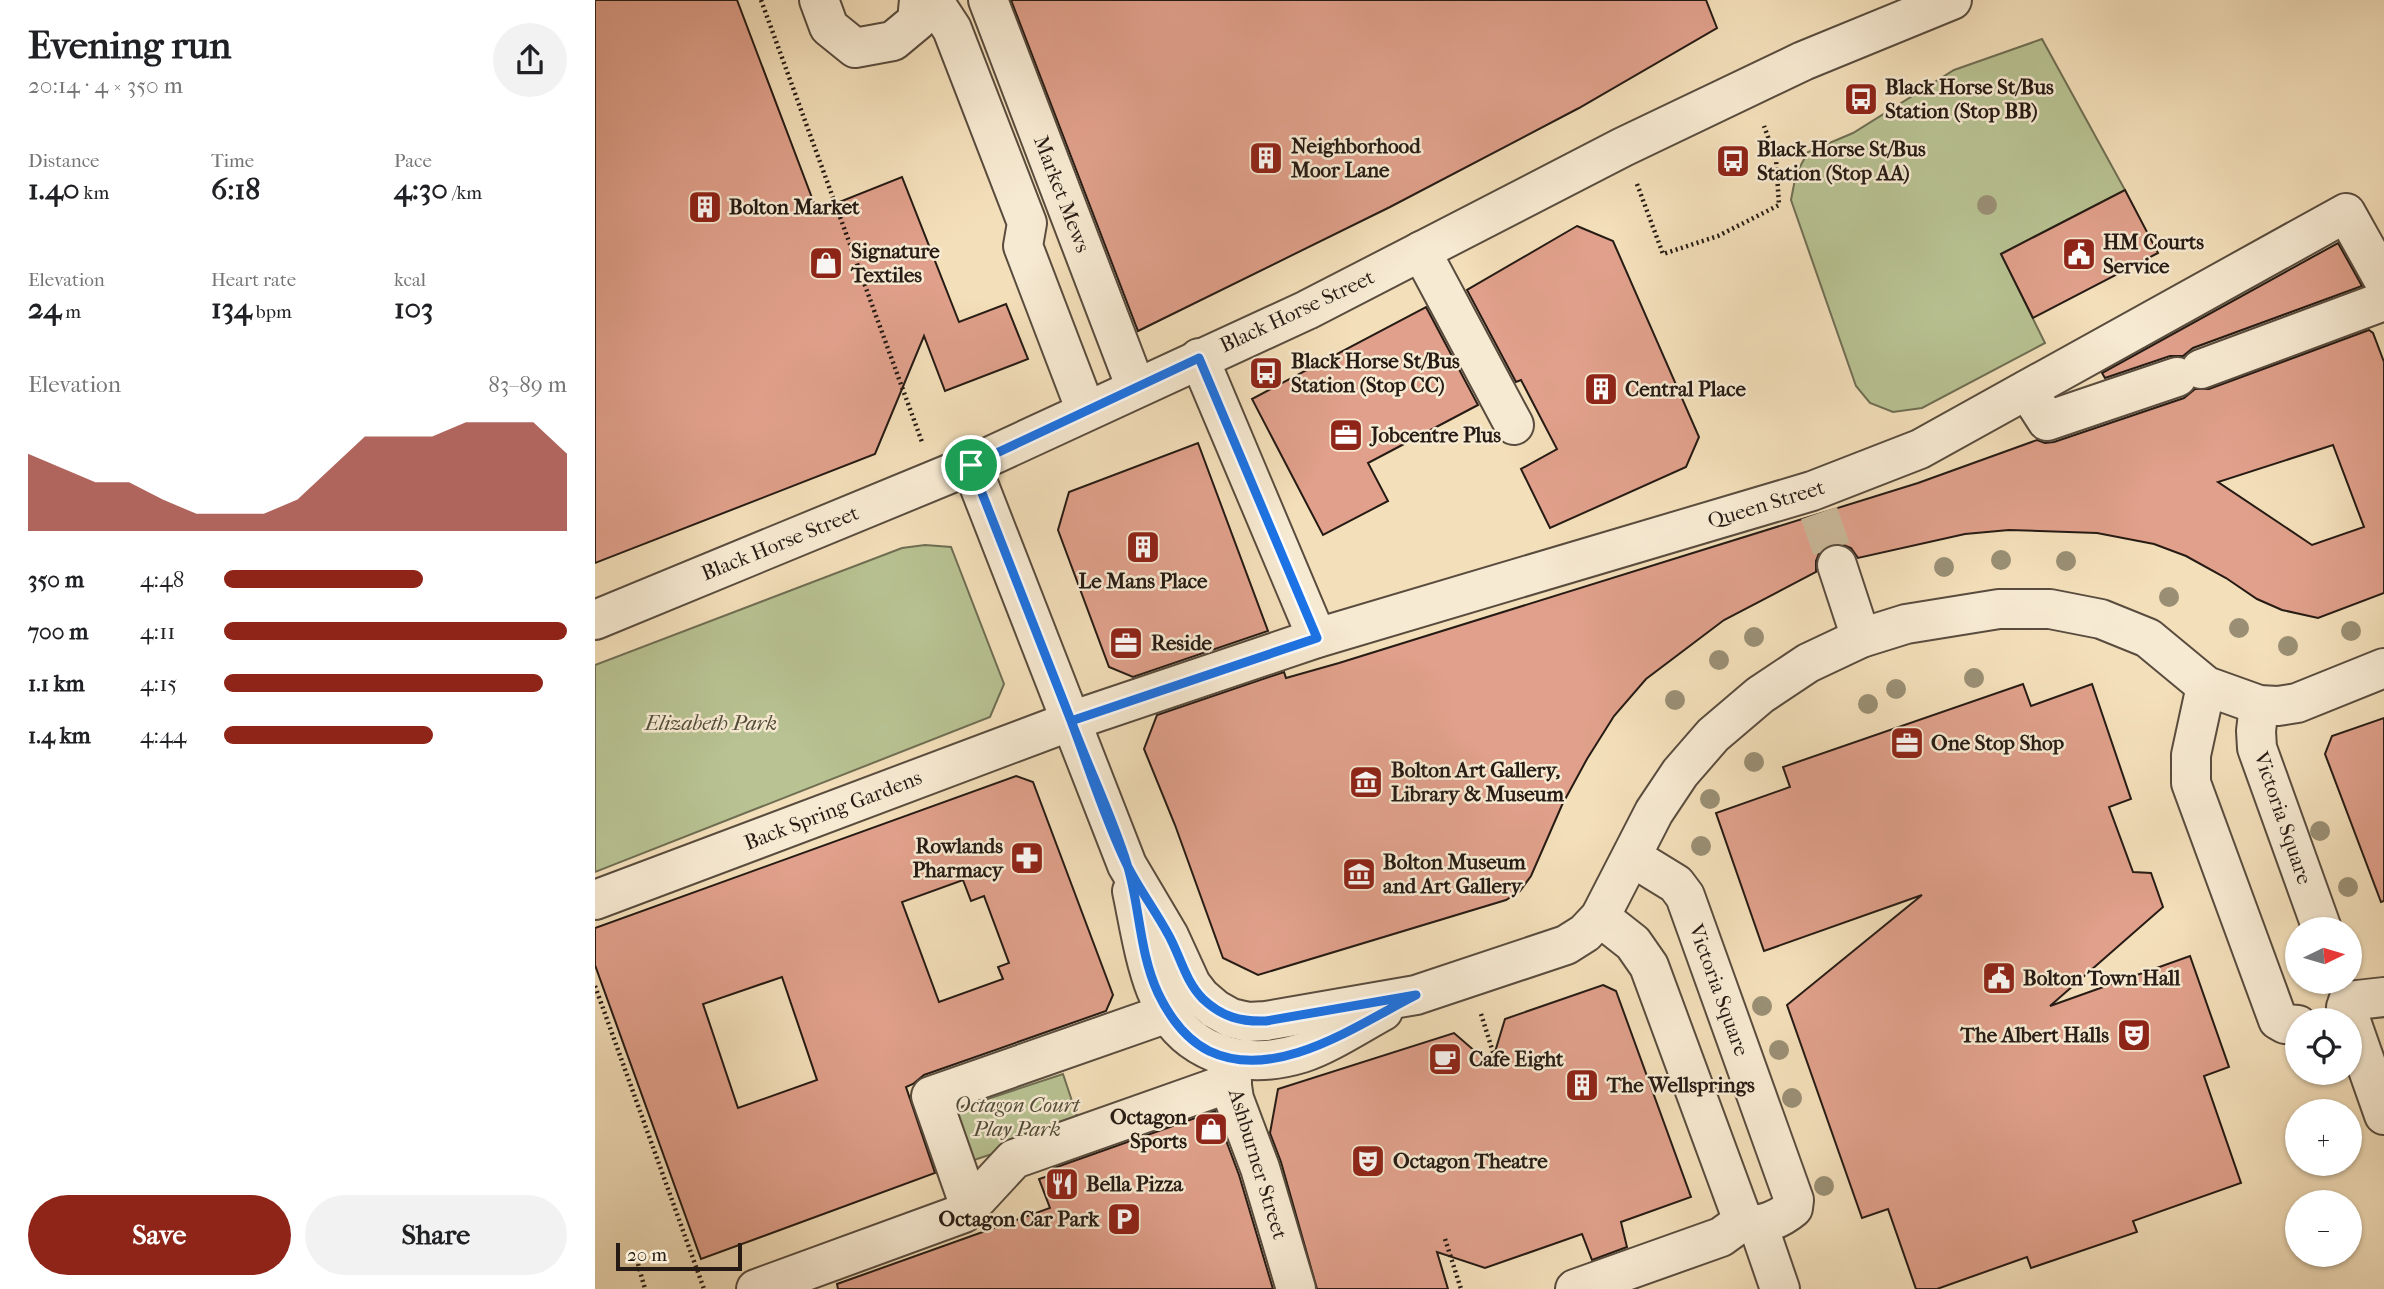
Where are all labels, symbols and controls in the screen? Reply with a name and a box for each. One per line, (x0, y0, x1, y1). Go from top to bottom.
text: Evening run (28, 23, 231, 68)
button: share (493, 23, 567, 97)
text: 20:14 · 4 × 350 m (28, 72, 183, 99)
place label: Black Horse St/Bus Station (Stop BB) (1885, 75, 2054, 123)
bus stop icon: Black Horse St/Bus Station (Stop BB) (1842, 80, 1880, 118)
street label: Market Mews (1029, 132, 1095, 256)
place label: Neighborhood Moor Lane (1290, 134, 1421, 182)
place label: Black Horse St/Bus Station (Stop AA) (1757, 137, 1926, 185)
building icon: Neighborhood Moor Lane (1247, 139, 1285, 177)
bus stop icon: Black Horse St/Bus Station (Stop AA) (1714, 142, 1752, 180)
text: Distance (28, 150, 99, 172)
text: Time (211, 150, 254, 172)
text: Pace (394, 150, 432, 172)
text: 1.40 (28, 172, 80, 207)
text: 6:18 (211, 172, 260, 207)
text: 4:30 (394, 172, 448, 207)
text: km (80, 182, 109, 204)
text: /km (448, 182, 482, 204)
building icon: Bolton Market (686, 188, 724, 226)
place label: Bolton Market (729, 195, 860, 219)
place label: HM Courts Service (2103, 230, 2204, 278)
public building icon: HM Courts Service (2060, 235, 2098, 273)
place label: Signature Textiles (850, 239, 940, 287)
shop icon: Signature Textiles (807, 244, 845, 282)
street label: Black Horse Street (1216, 265, 1378, 357)
text: Elevation (28, 269, 105, 291)
text: Heart rate (211, 269, 296, 291)
text: kcal (394, 269, 426, 291)
text: 24 (28, 291, 61, 326)
text: 134 (211, 291, 252, 326)
text: 103 (394, 291, 433, 326)
text: m (61, 301, 81, 323)
text: bpm (252, 301, 292, 323)
place label: Black Horse St/Bus Station (Stop CC) (1291, 349, 1460, 397)
bus stop icon: Black Horse St/Bus Station (Stop CC) (1247, 354, 1285, 392)
building icon: Central Place (1582, 370, 1620, 408)
text: Elevation (28, 371, 121, 398)
text: 83–89 m (488, 371, 567, 398)
place label: Central Place (1625, 377, 1746, 401)
office icon: Jobcentre Plus (1327, 416, 1365, 454)
place label: Jobcentre Plus (1369, 423, 1501, 447)
pin (941, 435, 1001, 495)
icon: arrive (952, 446, 990, 484)
street label: Queen Street (1705, 475, 1828, 533)
street label: Black Horse Street (698, 500, 863, 586)
building icon: Le Mans Place (1124, 528, 1162, 566)
text: 350 m (28, 566, 84, 593)
text: 4:48 (140, 566, 184, 593)
place label: Le Mans Place (1079, 569, 1208, 593)
text: 700 m (28, 618, 88, 645)
text: 4:11 (140, 618, 176, 645)
office icon: Reside (1107, 624, 1145, 662)
place label: Reside (1151, 631, 1213, 655)
text: 1.1 km (28, 670, 85, 697)
text: 4:15 (140, 670, 177, 697)
park label: Elizabeth Park (643, 711, 777, 735)
text: 1.4 km (28, 722, 91, 749)
text: 4:44 (140, 722, 186, 749)
office icon: One Stop Shop (1888, 724, 1926, 762)
place label: One Stop Shop (1931, 731, 2065, 755)
street label: Victoria Square (2249, 748, 2317, 888)
place label: Bolton Art Gallery, Library & Museum (1391, 758, 1564, 806)
museum icon: Bolton Art Gallery, Library & Museum (1347, 763, 1385, 801)
street label: Back Spring Gardens (741, 765, 925, 855)
place label: Rowlands Pharmacy (912, 834, 1005, 882)
pharmacy icon: Rowlands Pharmacy (1008, 839, 1046, 877)
place label: Bolton Museum and Art Gallery (1383, 850, 1526, 898)
museum icon: Bolton Museum and Art Gallery (1340, 855, 1378, 893)
north arrow (2285, 917, 2363, 994)
map controls (2285, 917, 2362, 1267)
street label: Victoria Square (1684, 920, 1754, 1059)
public building icon: Bolton Town Hall (1980, 959, 2018, 997)
place label: Bolton Town Hall (2023, 966, 2180, 990)
button: locate (2285, 1008, 2362, 1085)
theatre icon: The Albert Halls (2115, 1016, 2153, 1054)
place label: The Albert Halls (1959, 1023, 2109, 1047)
cafe icon: Cafe Eight (1426, 1040, 1464, 1078)
place label: Cafe Eight (1469, 1047, 1564, 1071)
building icon: The Wellsprings (1563, 1066, 1601, 1104)
place label: The Wellsprings (1606, 1073, 1755, 1097)
street label: Ashburner Street (1223, 1085, 1292, 1243)
park label: Octagon Court Play Park (955, 1093, 1081, 1141)
button: + (2285, 1099, 2362, 1176)
place label: Octagon Sports (1110, 1105, 1188, 1153)
shop icon: Octagon Sports (1192, 1110, 1230, 1148)
theatre icon: Octagon Theatre (1349, 1142, 1387, 1180)
place label: Octagon Theatre (1393, 1149, 1548, 1173)
restaurant icon: Bella Pizza (1043, 1165, 1081, 1203)
place label: Bella Pizza (1086, 1172, 1184, 1196)
button: − (2285, 1190, 2362, 1267)
button: Save (28, 1195, 291, 1275)
button: Share (305, 1195, 567, 1275)
parking icon: Octagon Car Park (1105, 1200, 1143, 1238)
place label: Octagon Car Park (939, 1207, 1100, 1231)
scale bar (616, 1240, 742, 1272)
text: 20 m (627, 1244, 667, 1266)

